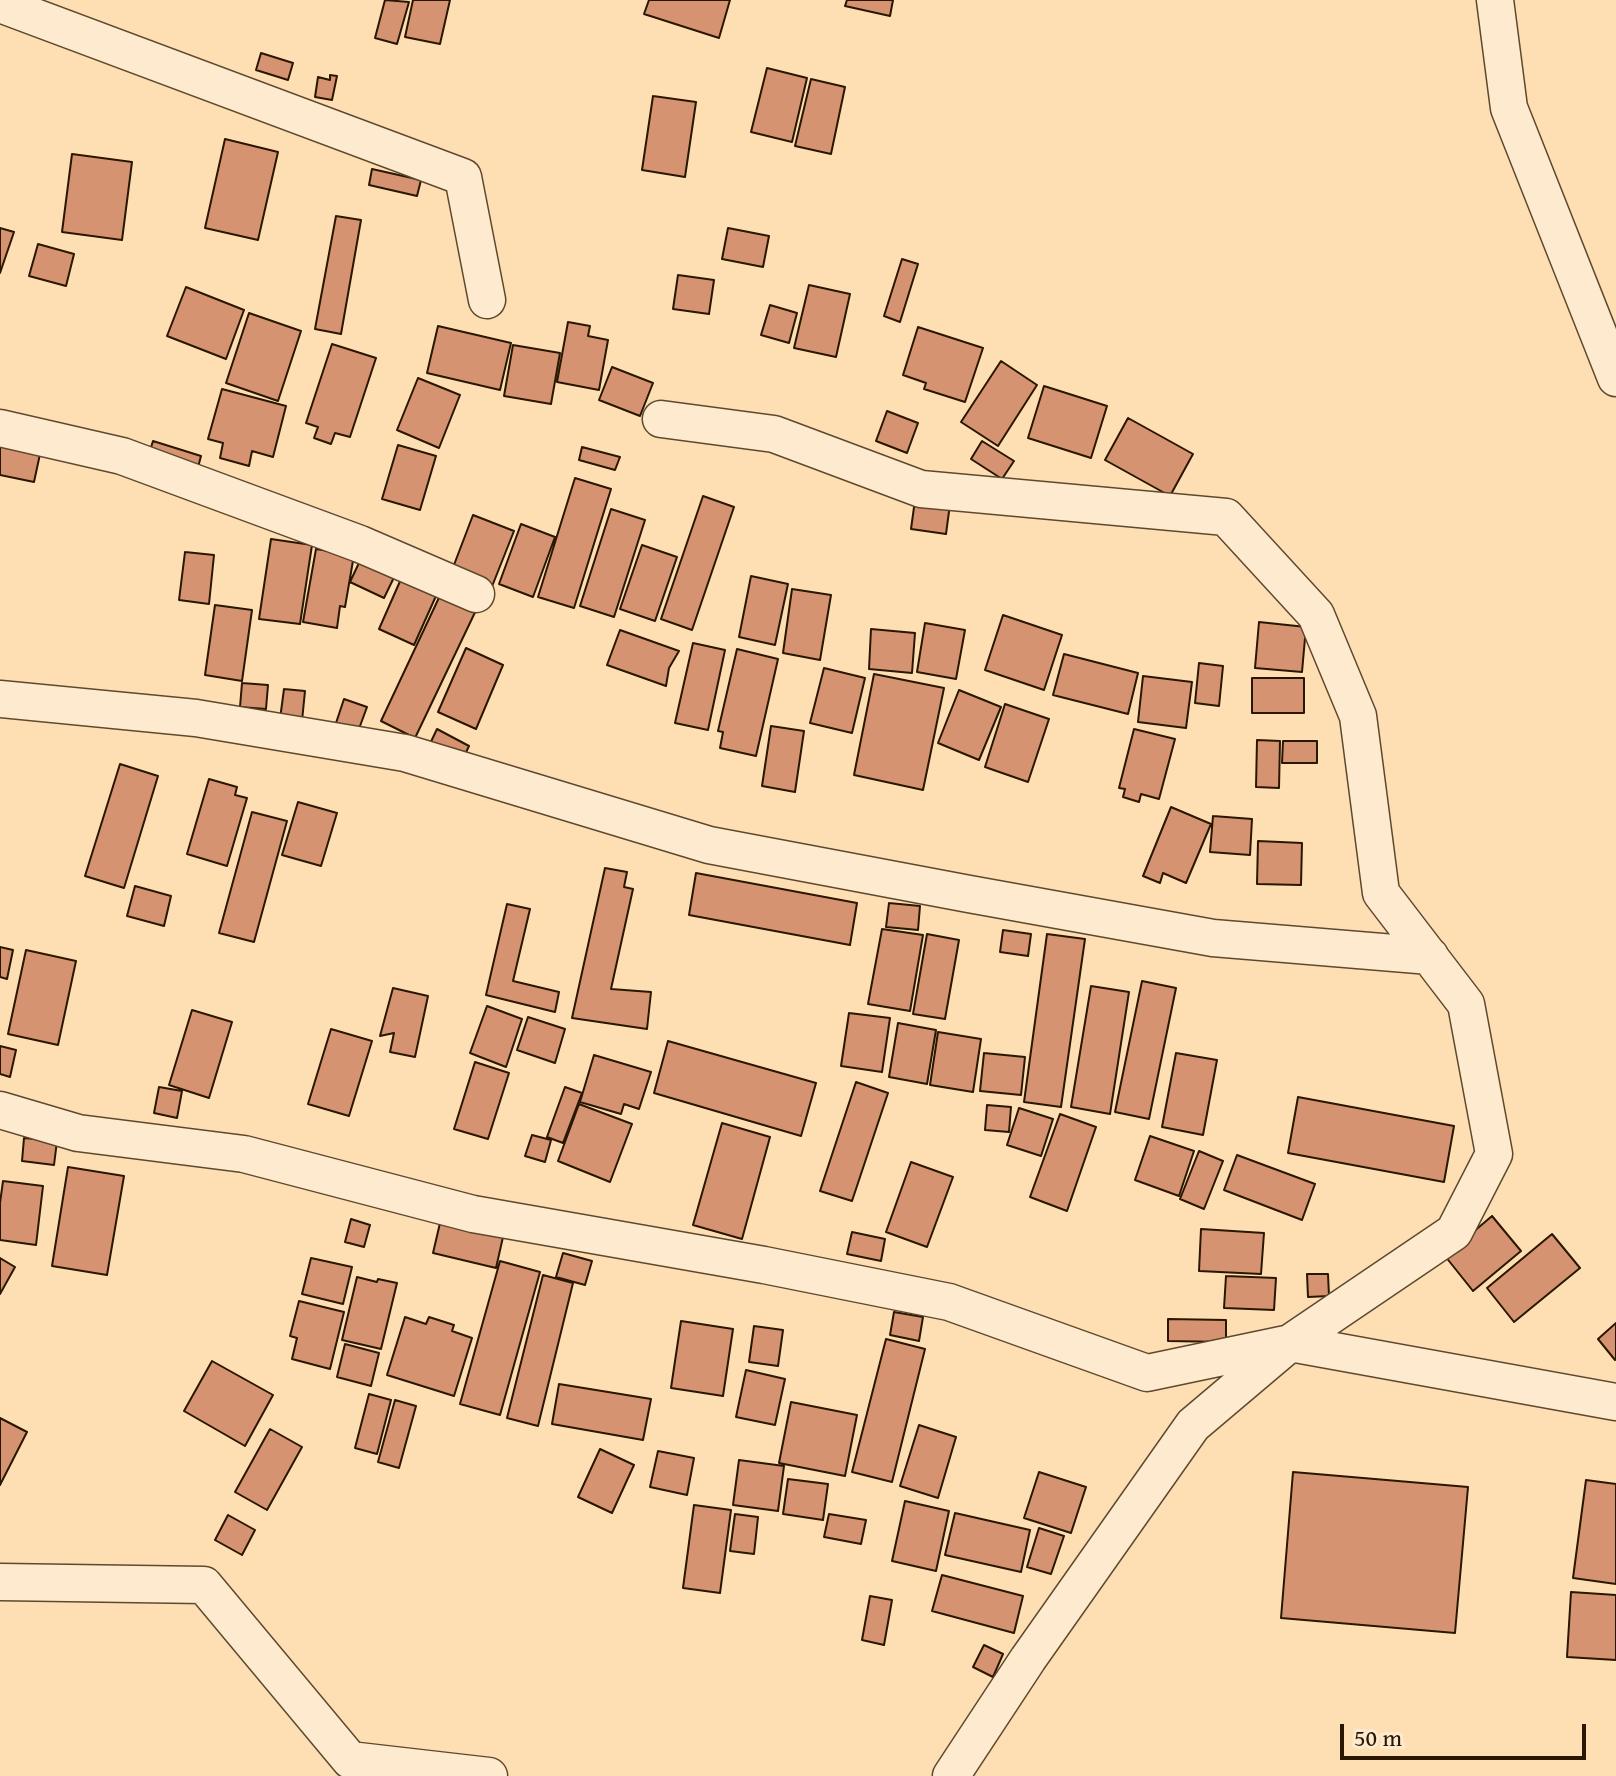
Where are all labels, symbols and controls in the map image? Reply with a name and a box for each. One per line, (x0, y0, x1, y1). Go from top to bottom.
scale bar (1344, 1708, 1590, 1758)
text: 50 m (1354, 1720, 1402, 1755)

